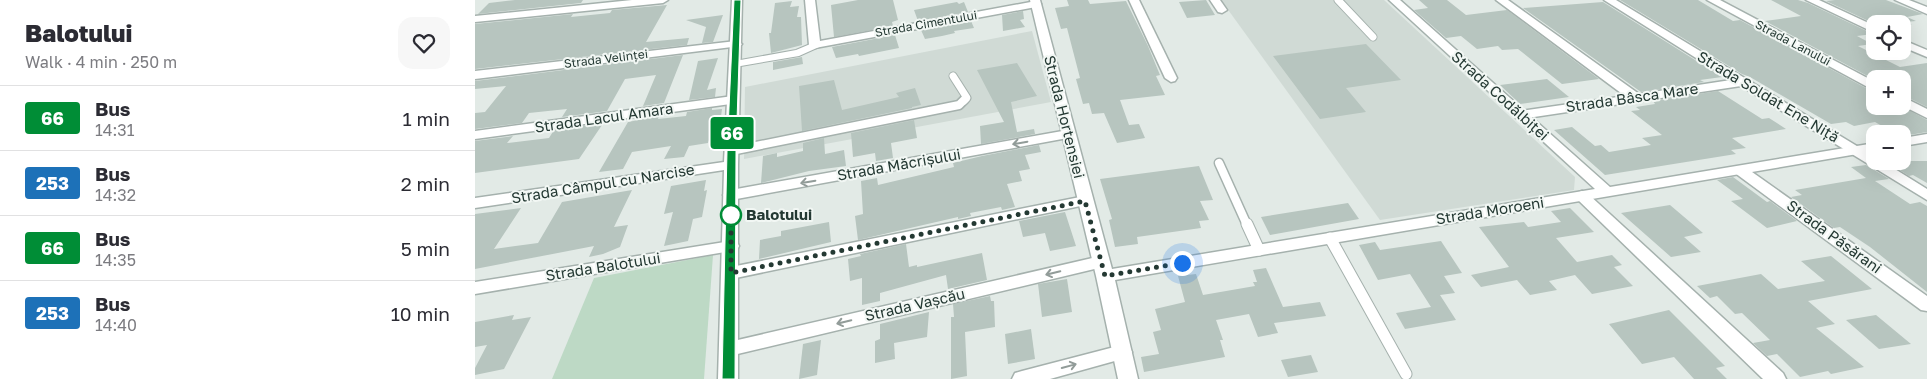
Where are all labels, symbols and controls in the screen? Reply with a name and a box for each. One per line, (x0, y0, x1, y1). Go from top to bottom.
street label: Strada Cimentului (874, 7, 978, 40)
map controls (1866, 15, 1911, 170)
button: locate (1866, 15, 1911, 60)
street label: Strada Lanului (1753, 16, 1834, 69)
button: heart (398, 17, 450, 69)
text: Balotului (25, 18, 132, 47)
street label: Strada Velinței (563, 46, 649, 71)
street label: Strada Codălbiței (1448, 47, 1553, 144)
street label: Strada Soldat Ene Niță (1694, 47, 1843, 146)
text: Walk · 4 min · 250 m (25, 52, 177, 72)
street label: Strada Hortensiei (1041, 53, 1089, 180)
button: + (1866, 70, 1911, 115)
street label: Strada Bâsca Mare (1564, 79, 1700, 115)
text: Bus (95, 97, 130, 120)
street label: Strada Lacul Amara (533, 98, 674, 136)
text: 66 (41, 107, 64, 129)
text: 1 min (402, 107, 450, 130)
line badge: 66 (709, 117, 755, 149)
text: 14:31 (95, 120, 134, 140)
text: 66 (721, 122, 743, 144)
button: − (1866, 125, 1911, 170)
one-way arrow (1012, 139, 1028, 148)
street label: Strada Măcrișului (836, 144, 962, 184)
street label: Strada Câmpul cu Narcise (510, 160, 696, 206)
text: Bus (95, 162, 130, 185)
text: 253 (36, 172, 69, 194)
text: 2 min (401, 172, 450, 195)
one-way arrow (801, 177, 817, 187)
text: 14:32 (95, 185, 136, 205)
street label: Strada Moroeni (1434, 193, 1545, 227)
street label: Strada Păsărani (1784, 196, 1886, 277)
marker: Balotului (720, 204, 742, 226)
place label: Balotului (746, 205, 812, 223)
text: Bus (95, 227, 130, 250)
text: 66 (41, 237, 64, 259)
text: 5 min (401, 237, 450, 260)
street label: Strada Balotului (544, 248, 662, 284)
text: 14:35 (95, 250, 136, 270)
your location (1170, 251, 1195, 276)
one-way arrow (1046, 269, 1062, 278)
street label: Strada Vașcău (863, 284, 967, 324)
text: Bus (95, 292, 130, 315)
text: 253 (36, 302, 69, 324)
text: 10 min (391, 302, 450, 325)
text: 14:40 (95, 315, 137, 335)
one-way arrow (836, 317, 852, 327)
one-way arrow (1061, 361, 1077, 370)

